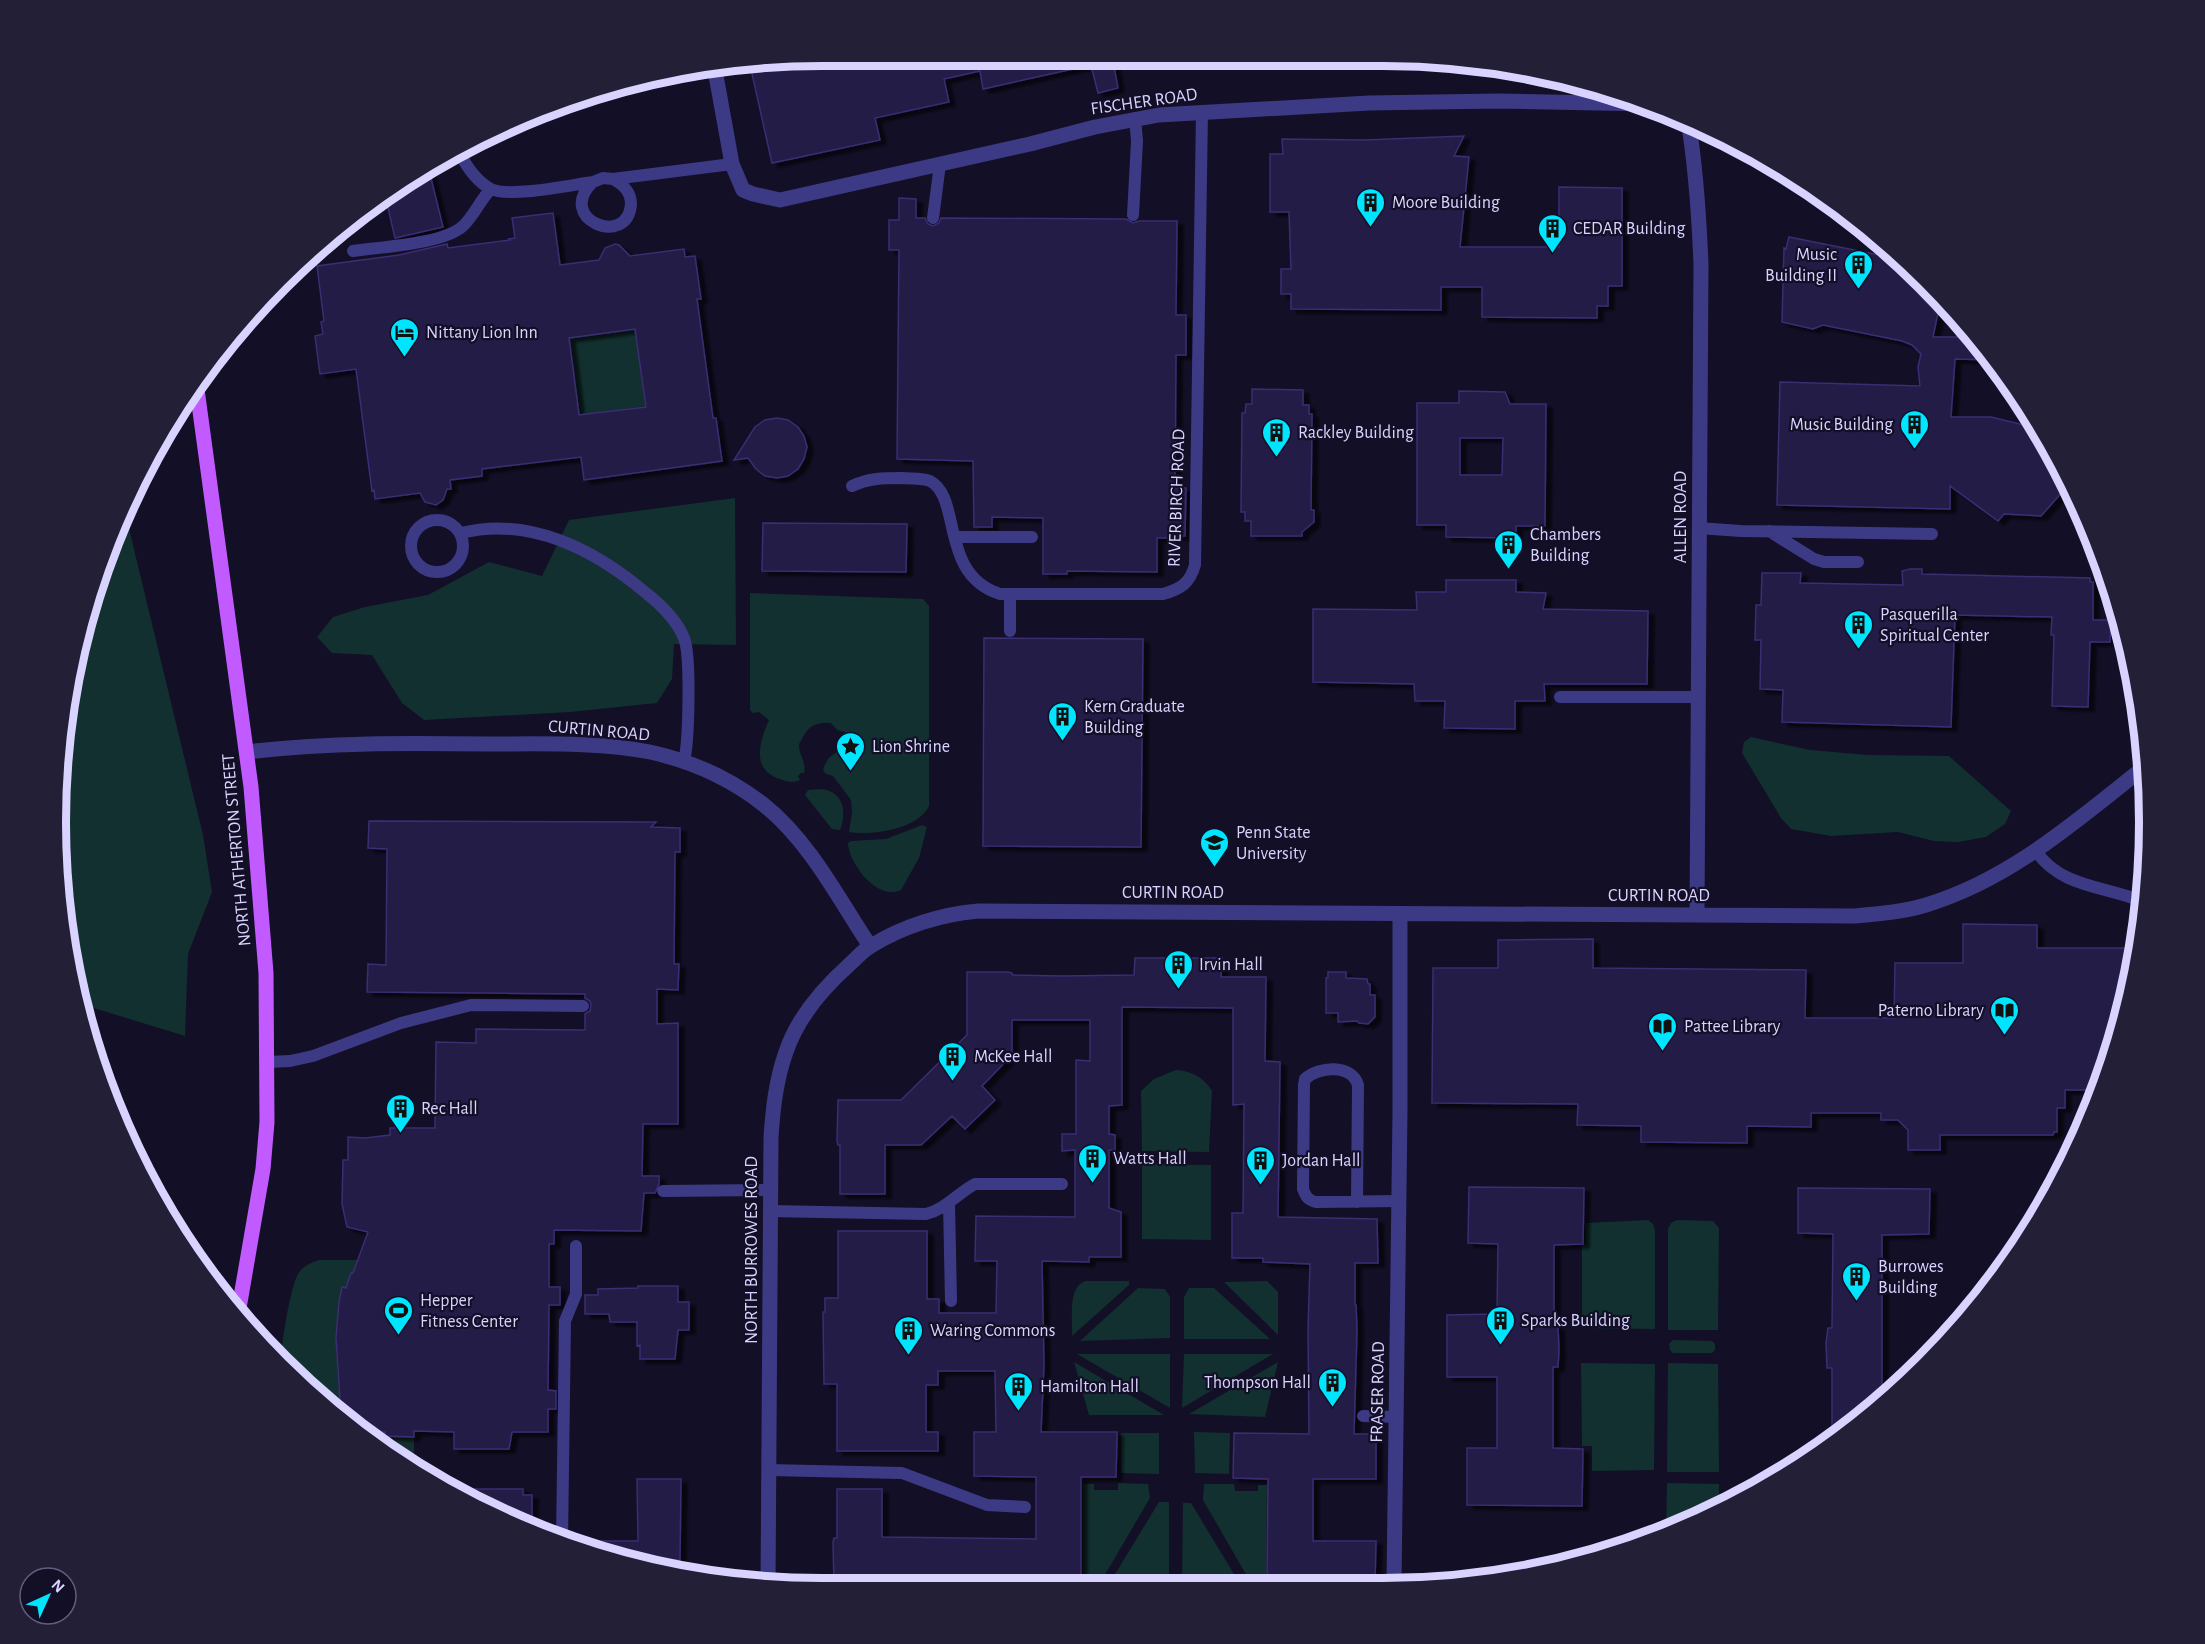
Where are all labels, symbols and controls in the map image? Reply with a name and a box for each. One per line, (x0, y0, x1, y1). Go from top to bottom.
street label: FISCHER ROAD (1090, 86, 1199, 118)
building icon: Moore Building (1355, 186, 1387, 228)
place label: Moore Building (1392, 194, 1500, 212)
building icon: CEDAR Building (1536, 212, 1568, 254)
place label: CEDAR Building (1573, 220, 1685, 238)
place label: Music Building II (1765, 246, 1837, 285)
building icon: Music Building II (1842, 248, 1874, 290)
hotel icon: Nittany Lion Inn (389, 316, 421, 358)
place label: Nittany Lion Inn (426, 324, 538, 342)
building icon: Music Building (1898, 408, 1930, 450)
building icon: Rackley Building (1261, 416, 1293, 458)
place label: Music Building (1790, 416, 1893, 434)
place label: Rackley Building (1298, 424, 1414, 442)
street label: RIVER BIRCH ROAD (1166, 429, 1188, 567)
street label: ALLEN ROAD (1672, 471, 1690, 563)
place label: Chambers Building (1530, 526, 1601, 565)
building icon: Chambers Building (1493, 528, 1525, 570)
place label: Pasquerilla Spiritual Center (1880, 606, 1989, 645)
building icon: Pasquerilla Spiritual Center (1843, 608, 1875, 650)
place label: Kern Graduate Building (1084, 698, 1185, 737)
building icon: Kern Graduate Building (1047, 700, 1079, 742)
street label: CURTIN ROAD (547, 718, 650, 744)
place icon: Lion Shrine (835, 730, 867, 772)
place label: Lion Shrine (872, 738, 950, 756)
street label: NORTH ATHERTON STREET (220, 753, 254, 947)
place label: Penn State University (1236, 824, 1311, 863)
school or university icon: Penn State University (1199, 826, 1231, 868)
street label: CURTIN ROAD (1122, 884, 1224, 902)
street label: CURTIN ROAD (1608, 887, 1710, 905)
building icon: Irvin Hall (1162, 948, 1194, 990)
place label: Irvin Hall (1199, 956, 1263, 974)
library icon: Paterno Library (1989, 994, 2021, 1036)
place label: Paterno Library (1878, 1002, 1984, 1020)
library icon: Pattee Library (1647, 1010, 1679, 1052)
place label: Pattee Library (1684, 1018, 1781, 1036)
building icon: McKee Hall (937, 1040, 969, 1082)
place label: McKee Hall (974, 1048, 1052, 1066)
building icon: Rec Hall (384, 1092, 416, 1134)
place label: Rec Hall (421, 1100, 478, 1118)
building icon: Watts Hall (1076, 1142, 1108, 1184)
building icon: Jordan Hall (1245, 1144, 1277, 1186)
place label: Watts Hall (1113, 1150, 1187, 1168)
place label: Jordan Hall (1282, 1152, 1361, 1170)
street label: NORTH BURROWES ROAD (743, 1156, 761, 1344)
place label: Burrowes Building (1878, 1258, 1944, 1297)
building icon: Burrowes Building (1841, 1260, 1873, 1302)
place label: Hepper Fitness Center (420, 1292, 518, 1331)
sports icon: Hepper Fitness Center (383, 1294, 415, 1336)
building icon: Sparks Building (1484, 1304, 1516, 1346)
place label: Sparks Building (1521, 1312, 1630, 1330)
building icon: Waring Commons (893, 1314, 925, 1356)
place label: Waring Commons (930, 1322, 1055, 1340)
street label: FRASER ROAD (1368, 1341, 1388, 1443)
building icon: Thompson Hall (1316, 1366, 1348, 1408)
building icon: Hamilton Hall (1003, 1370, 1035, 1412)
place label: Thompson Hall (1204, 1374, 1311, 1392)
place label: Hamilton Hall (1040, 1378, 1139, 1396)
north arrow (18, 1566, 78, 1626)
text: N (48, 1577, 67, 1596)

